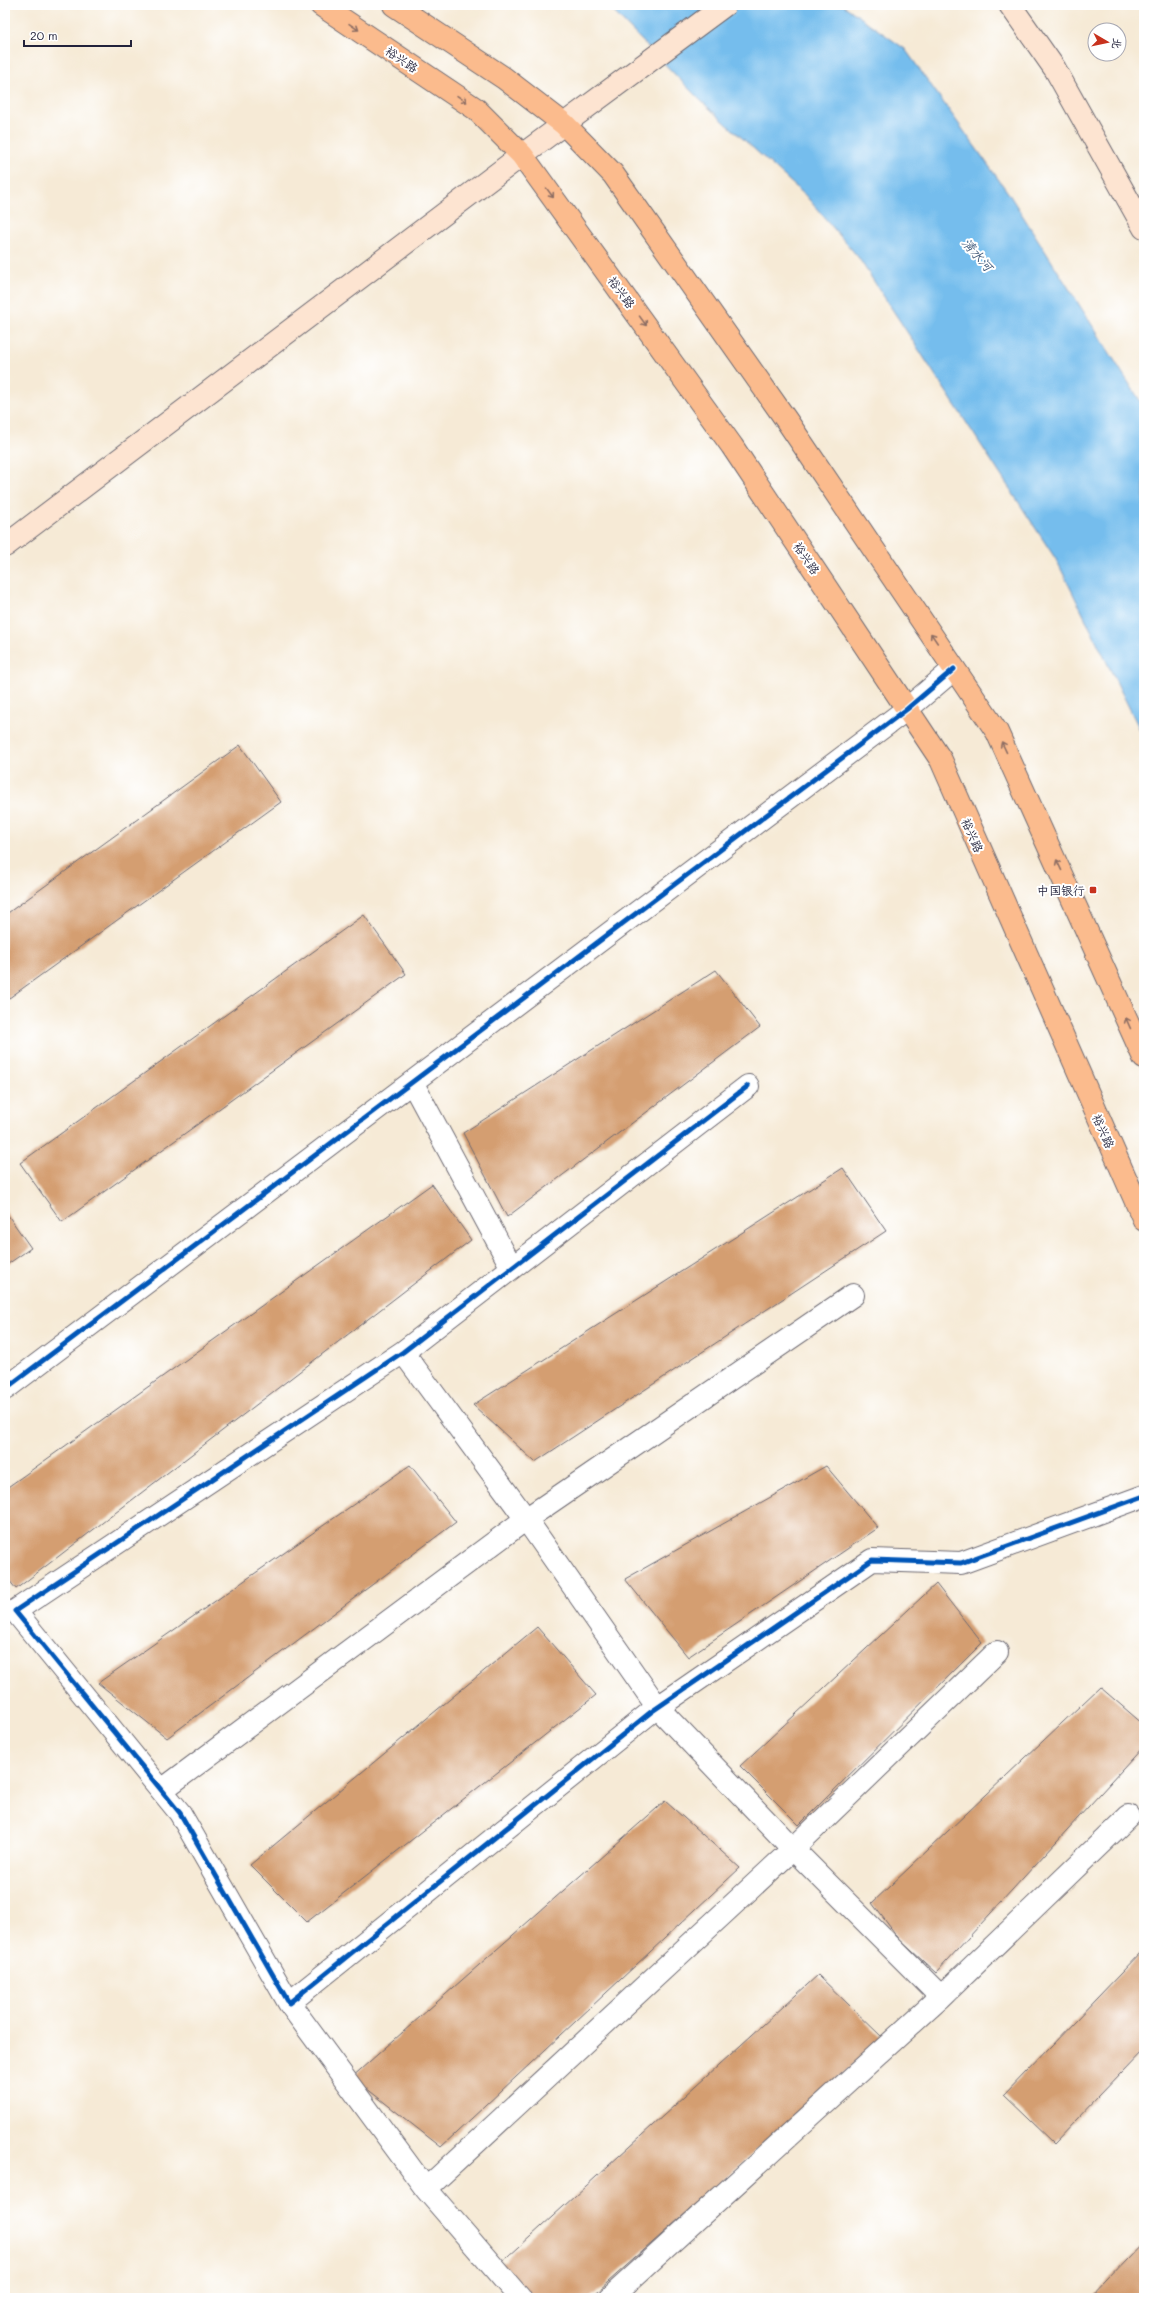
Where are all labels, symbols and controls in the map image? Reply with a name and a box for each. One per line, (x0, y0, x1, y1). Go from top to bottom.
scale bar (24, 22, 131, 48)
north arrow (1087, 22, 1127, 62)
one-way arrow (348, 23, 359, 31)
text: 20 m (30, 27, 58, 43)
text: 北 (1109, 37, 1126, 50)
street label: 裕兴路 (383, 42, 421, 76)
one-way arrow (456, 95, 467, 103)
one-way arrow (546, 188, 554, 199)
water label: 清水河 (959, 234, 999, 276)
street label: 裕兴路 (605, 273, 639, 311)
one-way arrow (638, 316, 647, 327)
street label: 裕兴路 (790, 539, 824, 577)
one-way arrow (929, 633, 938, 644)
one-way arrow (1000, 742, 1007, 754)
street label: 裕兴路 (959, 815, 987, 855)
one-way arrow (1054, 860, 1062, 872)
place label: 中国银行 (1037, 882, 1085, 898)
marker: 中国银行 (1088, 885, 1098, 895)
one-way arrow (1124, 1017, 1131, 1029)
street label: 裕兴路 (1089, 1111, 1119, 1151)

